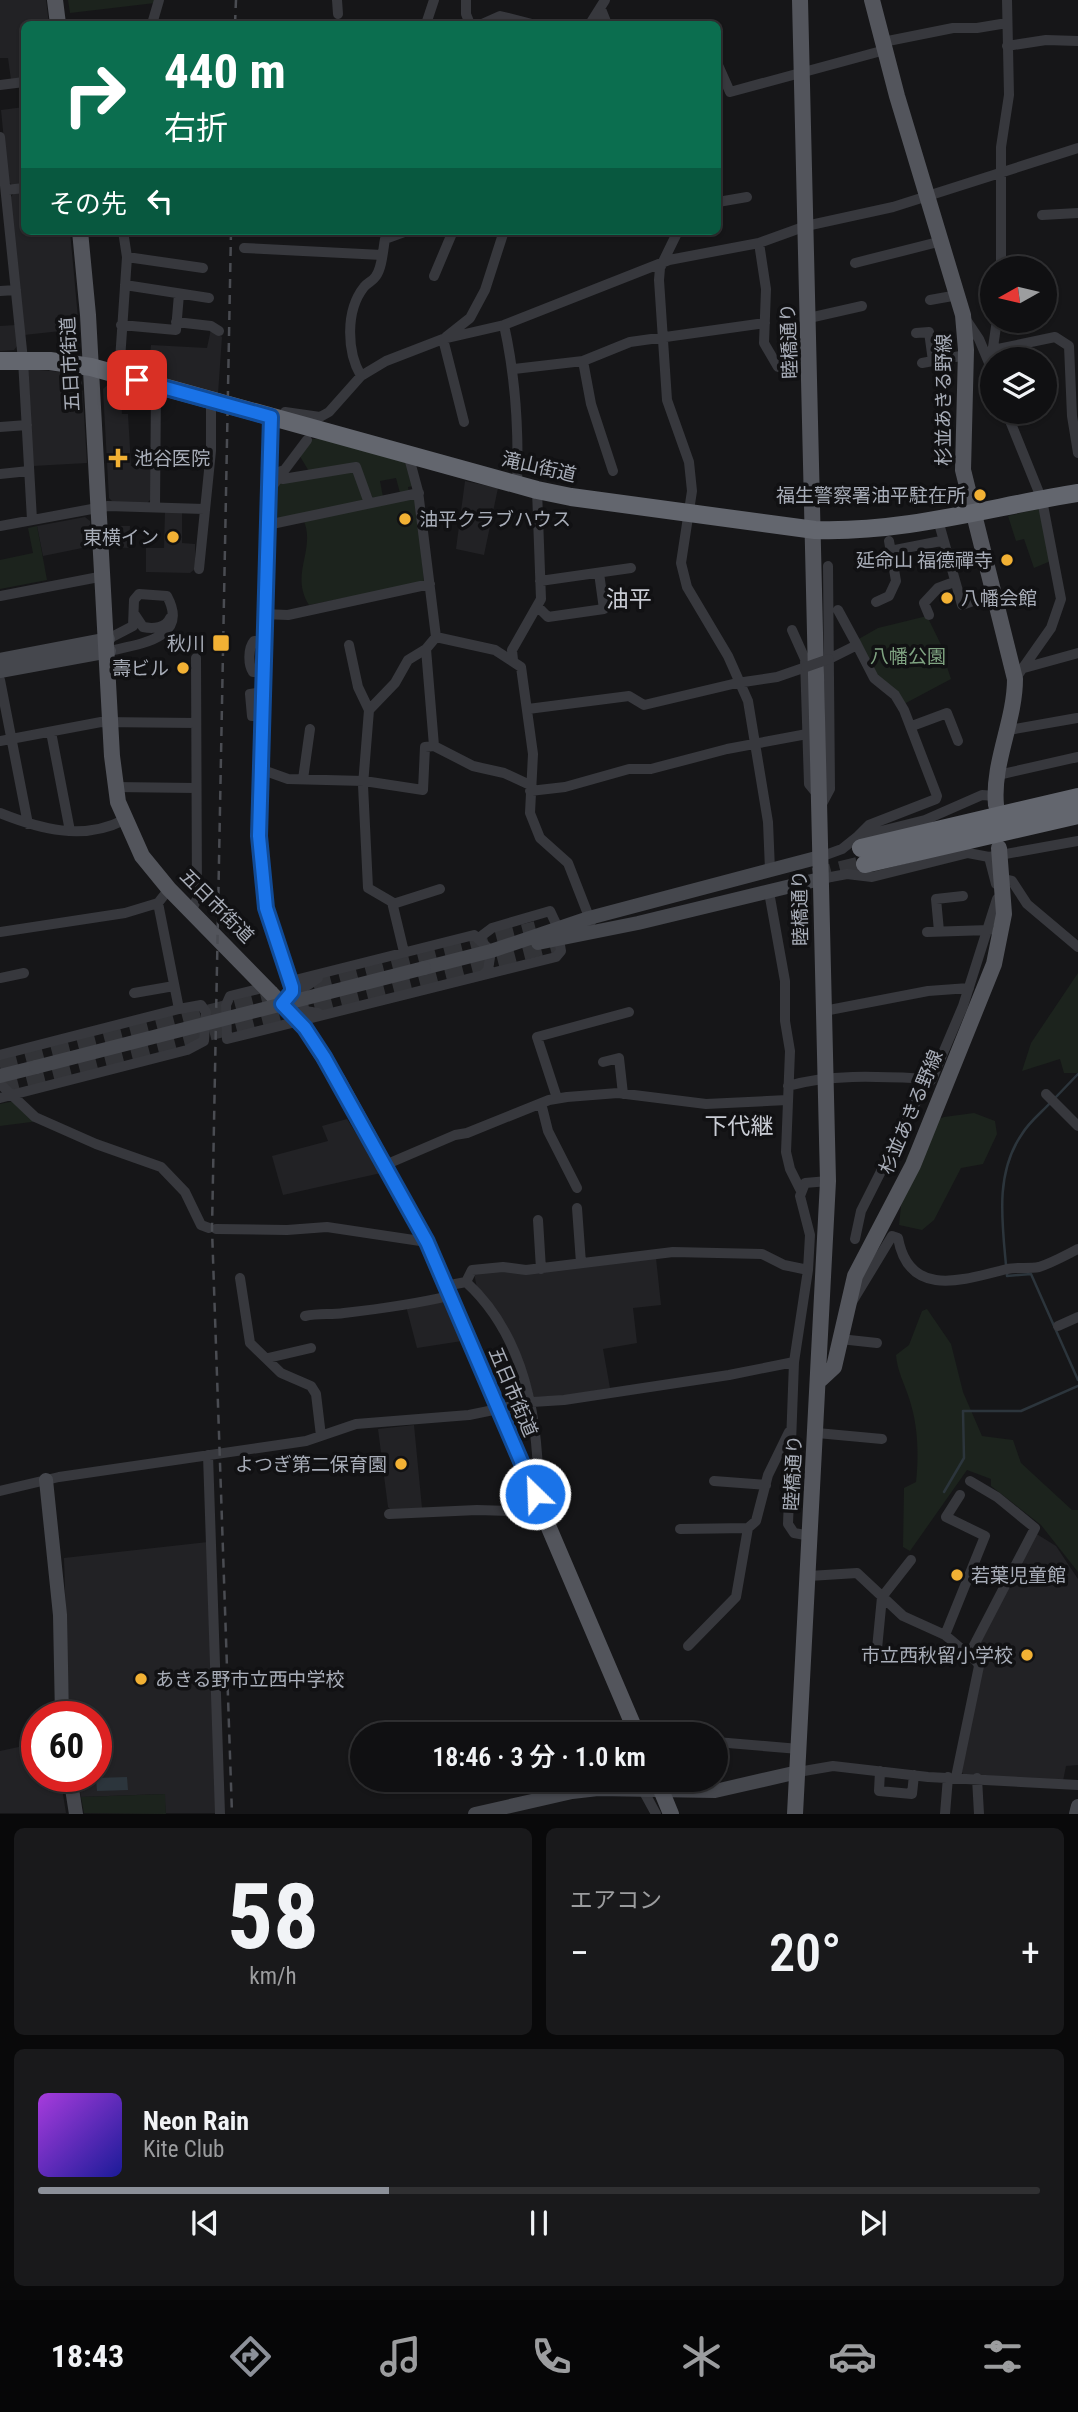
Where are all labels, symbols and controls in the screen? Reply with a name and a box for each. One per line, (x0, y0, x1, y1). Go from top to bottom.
text: 440 m (164, 43, 286, 100)
icon: right (49, 49, 140, 140)
text: 右折 (164, 109, 228, 147)
icon: left (141, 182, 179, 220)
text: その先 (49, 189, 127, 219)
north arrow (980, 256, 1057, 332)
map controls (980, 256, 1057, 424)
street label: 睦橋通り (776, 303, 802, 379)
street label: 五日市街道 (56, 316, 84, 412)
street label: 杉並あきる野線 (932, 334, 955, 466)
button: layers (980, 347, 1057, 424)
pin (107, 350, 167, 410)
icon: arrive (118, 361, 156, 399)
place label: 池谷医院 (134, 447, 210, 470)
street label: 滝山街道 (499, 447, 579, 487)
marker: 池谷医院 (108, 448, 128, 468)
place label: 福生警察署油平駐在所 (776, 484, 966, 507)
marker: 福生警察署油平駐在所 (972, 487, 988, 503)
place label: 油平クラブハウス (419, 508, 571, 531)
marker: 油平クラブハウス (397, 511, 413, 527)
place label: 東横イン (83, 526, 159, 549)
marker: 東横イン (165, 529, 181, 545)
place label: 延命山 福德禪寺 (856, 549, 993, 572)
marker: 延命山 福德禪寺 (999, 552, 1015, 568)
district label: 油平 (606, 586, 652, 613)
place label: 八幡会館 (961, 587, 1037, 610)
marker: 八幡会館 (939, 590, 955, 606)
place label: 秋川 (167, 632, 205, 655)
marker: 秋川 (211, 633, 231, 653)
park label: 八幡公園 (870, 645, 946, 668)
place label: 壽ビル (112, 657, 169, 680)
marker: 壽ビル (175, 660, 191, 676)
street label: 五日市街道 (175, 864, 259, 948)
street label: 睦橋通り (788, 870, 812, 946)
street label: 杉並あきる野線 (875, 1046, 947, 1178)
district label: 下代継 (705, 1113, 774, 1140)
street label: 五日市街道 (484, 1344, 542, 1440)
street label: 睦橋通り (780, 1434, 806, 1512)
place label: よつぎ第二保育園 (235, 1453, 387, 1476)
marker: よつぎ第二保育園 (393, 1456, 409, 1472)
position arrow (498, 1457, 572, 1531)
place label: 若葉児童館 (971, 1564, 1066, 1587)
marker: 若葉児童館 (949, 1567, 965, 1583)
place label: 市立西秋留小学校 (861, 1644, 1013, 1667)
marker: 市立西秋留小学校 (1019, 1647, 1035, 1663)
place label: あきる野市立西中学校 (155, 1668, 345, 1691)
marker: あきる野市立西中学校 (133, 1671, 149, 1687)
speed limit sign: 60 (21, 1701, 112, 1792)
text: 18:46 · 3 分 · 1.0 km (432, 1742, 646, 1772)
text: 58 (227, 1864, 319, 1970)
text: エアコン (570, 1887, 662, 1914)
text: 20° (769, 1923, 841, 1984)
text: − (570, 1931, 589, 1975)
text: + (1021, 1931, 1040, 1975)
text: km/h (249, 1963, 297, 1990)
text: Neon Rain (143, 2106, 249, 2136)
text: Kite Club (143, 2136, 224, 2163)
icon: previous (186, 2204, 224, 2242)
icon: pause (520, 2204, 558, 2242)
icon: next (854, 2204, 892, 2242)
icon: directions (226, 2332, 275, 2381)
icon: music (376, 2332, 425, 2381)
icon: phone (527, 2332, 576, 2381)
icon: climate (677, 2332, 726, 2381)
icon: car (828, 2332, 877, 2381)
icon: filters (978, 2332, 1027, 2381)
text: 18:43 (51, 2337, 124, 2375)

